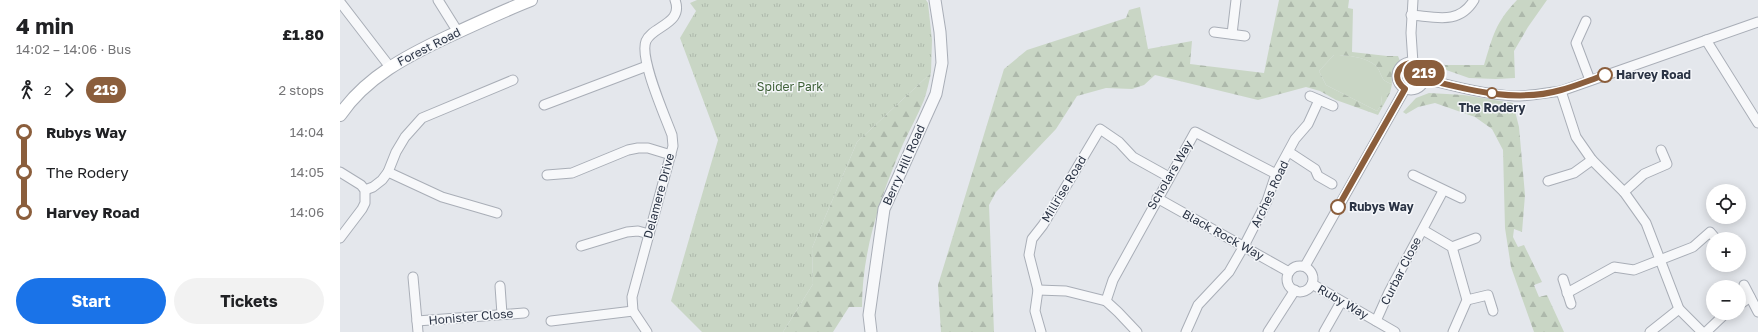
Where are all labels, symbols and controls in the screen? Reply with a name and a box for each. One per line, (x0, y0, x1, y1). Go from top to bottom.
text: 4 min (16, 12, 74, 39)
street label: Forest Road (394, 24, 463, 69)
text: £1.80 (282, 25, 324, 43)
text: 14:02 – 14:06 · Bus (16, 41, 131, 57)
line badge: 219 (1401, 60, 1447, 86)
text: 219 (1412, 64, 1436, 81)
marker: Harvey Road (1597, 67, 1613, 83)
place label: Harvey Road (1616, 67, 1691, 82)
icon: walk (16, 79, 38, 101)
icon: forward (58, 79, 80, 101)
park label: Spider Park (757, 79, 823, 94)
text: 219 (94, 81, 118, 98)
text: 2 (44, 82, 52, 98)
text: 2 stops (278, 82, 324, 98)
marker: The Rodery (1486, 87, 1498, 99)
place label: The Rodery (1458, 100, 1526, 115)
street label: Berry Hill Road (879, 122, 928, 208)
text: Rubys Way (46, 123, 127, 141)
text: 14:04 (290, 124, 324, 140)
street label: Scholars Way (1144, 137, 1196, 212)
street label: Delamere Drive (640, 151, 677, 240)
street label: Millrise Road (1038, 153, 1089, 225)
street label: Arches Road (1247, 158, 1292, 230)
text: The Rodery (46, 163, 129, 181)
text: 14:05 (290, 164, 324, 180)
map controls (1706, 184, 1746, 320)
button: locate (1706, 184, 1746, 224)
marker: Rubys Way (1330, 199, 1346, 215)
place label: Rubys Way (1349, 199, 1414, 214)
text: Harvey Road (46, 203, 139, 221)
text: 14:06 (290, 204, 324, 220)
street label: Black Rock Way (1180, 206, 1267, 263)
button: + (1706, 232, 1746, 272)
street label: Curbar Close (1377, 234, 1424, 307)
button: Start (16, 278, 166, 324)
button: Tickets (174, 278, 324, 324)
button: − (1706, 280, 1746, 320)
street label: Ruby Way (1315, 281, 1372, 322)
street label: Honister Close (428, 305, 514, 328)

